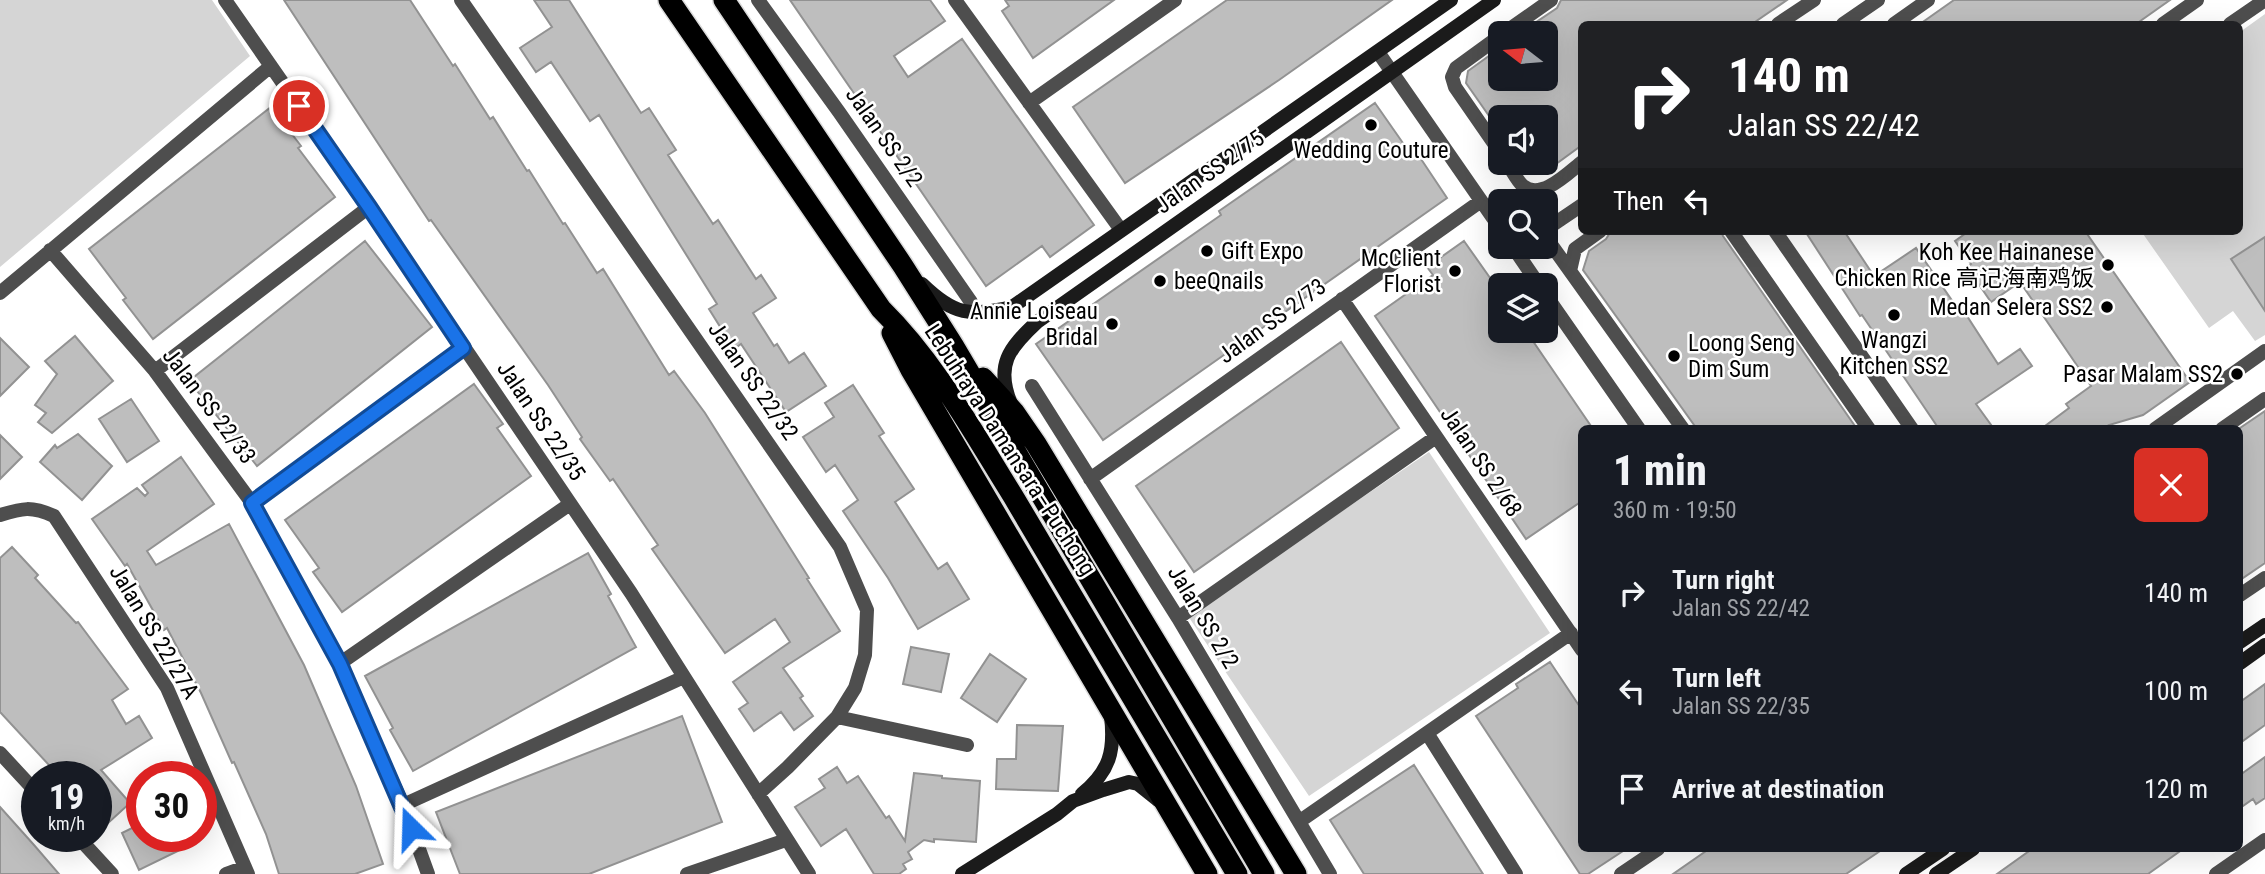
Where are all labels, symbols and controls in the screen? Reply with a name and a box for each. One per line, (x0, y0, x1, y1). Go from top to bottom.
north arrow (1488, 21, 1558, 91)
map controls (1488, 21, 1558, 343)
text: 140 m (1728, 47, 1850, 104)
icon: right (1613, 49, 1704, 140)
pin (269, 76, 329, 136)
street label: Jalan SS 2/2 (840, 82, 928, 192)
icon: arrive (280, 87, 318, 125)
button: sound (1488, 105, 1558, 175)
text: Jalan SS 22/42 (1728, 106, 1920, 144)
marker: Wedding Couture (1363, 117, 1379, 133)
street label: Jalan SS 2/75 (1150, 125, 1270, 219)
place label: Wedding Couture (1293, 137, 1449, 164)
icon: left (1678, 182, 1716, 220)
text: Then (1613, 186, 1664, 216)
button: search (1488, 189, 1558, 259)
place label: Gift Expo (1221, 238, 1304, 265)
place label: Koh Kee Hainanese Chicken Rice 高记海南鸡饭 (1834, 239, 2094, 292)
marker: Gift Expo (1199, 243, 1215, 259)
place label: McClient Florist (1361, 245, 1441, 298)
marker: Koh Kee Hainanese Chicken Rice 高记海南鸡饭 (2100, 257, 2116, 273)
marker: McClient Florist (1447, 263, 1463, 279)
place label: beeQnails (1174, 268, 1264, 295)
marker: beeQnails (1152, 273, 1168, 289)
street label: Jalan SS 2/73 (1213, 273, 1331, 369)
button: layers (1488, 273, 1558, 343)
place label: Medan Selera SS2 (1929, 294, 2093, 321)
place label: Annie Loiseau Bridal (970, 298, 1098, 351)
marker: Medan Selera SS2 (2099, 299, 2115, 315)
marker: Wangzi Kitchen SS2 (1886, 307, 1902, 323)
marker: Annie Loiseau Bridal (1104, 316, 1120, 332)
street label: Jalan SS 22/32 (702, 317, 804, 445)
street label: Lebuhraya Damansara–Puchong (919, 319, 1101, 581)
place label: Wangzi Kitchen SS2 (1840, 327, 1948, 380)
place label: Loong Seng Dim Sum (1688, 330, 1795, 383)
street label: Jalan SS 22/33 (157, 343, 261, 469)
marker: Loong Seng Dim Sum (1666, 348, 1682, 364)
street label: Jalan SS 22/35 (491, 356, 591, 486)
place label: Pasar Malam SS2 (2063, 361, 2223, 388)
marker: Pasar Malam SS2 (2229, 366, 2245, 382)
street label: Jalan SS 2/68 (1434, 402, 1528, 522)
text: 1 min (1613, 446, 1707, 495)
button: close (2134, 448, 2208, 522)
text: 360 m · 19:50 (1613, 497, 1737, 524)
street label: Jalan SS 22/27A (103, 560, 205, 704)
street label: Jalan SS 2/2 (1162, 561, 1244, 673)
text: Turn right (1672, 565, 1774, 595)
icon: right (1613, 574, 1651, 612)
text: 140 m (2144, 578, 2208, 608)
text: Jalan SS 22/42 (1672, 595, 1810, 622)
text: Turn left (1672, 663, 1761, 693)
icon: left (1613, 672, 1651, 710)
text: 100 m (2144, 676, 2208, 706)
text: Jalan SS 22/35 (1672, 693, 1810, 720)
speed limit sign: 30 (126, 761, 217, 852)
icon: arrive (1613, 770, 1651, 808)
text: Arrive at destination (1672, 774, 1884, 804)
text: 120 m (2144, 774, 2208, 804)
text: 19 (49, 777, 84, 818)
position arrow (374, 791, 448, 865)
text: km/h (48, 813, 85, 834)

